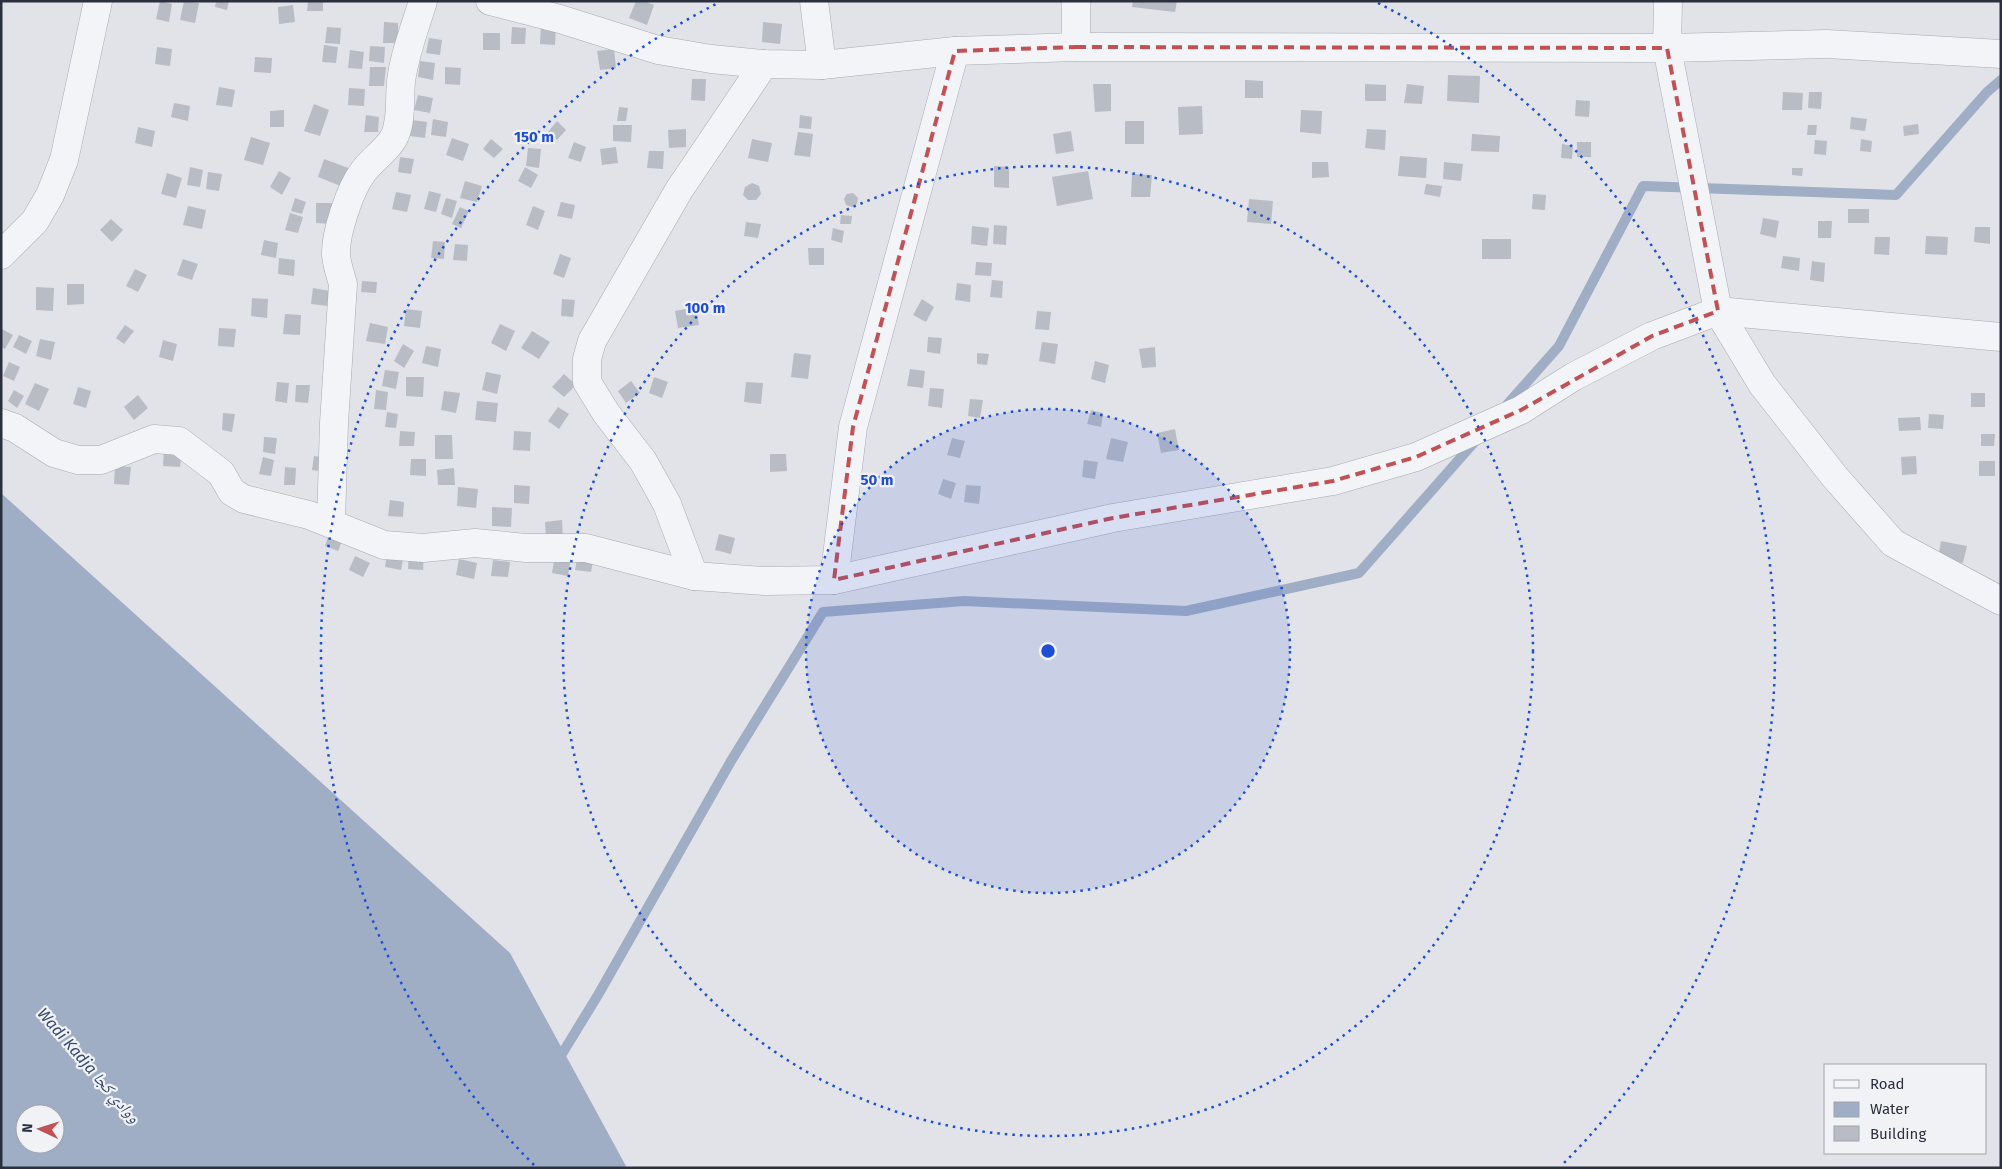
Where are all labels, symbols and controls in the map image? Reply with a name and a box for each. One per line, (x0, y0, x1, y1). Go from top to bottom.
text: 150 m (514, 128, 554, 146)
text: 100 m (685, 299, 725, 317)
text: 50 m (860, 471, 894, 489)
centre of rings (1039, 642, 1057, 660)
water label: Wadi Kadja ووادي كجا (31, 1004, 144, 1129)
legend (1824, 1064, 1987, 1154)
text: Road (1870, 1075, 1905, 1093)
text: Water (1870, 1100, 1909, 1118)
north arrow (15, 1104, 65, 1154)
text: N (19, 1123, 36, 1133)
text: Building (1870, 1125, 1926, 1143)

